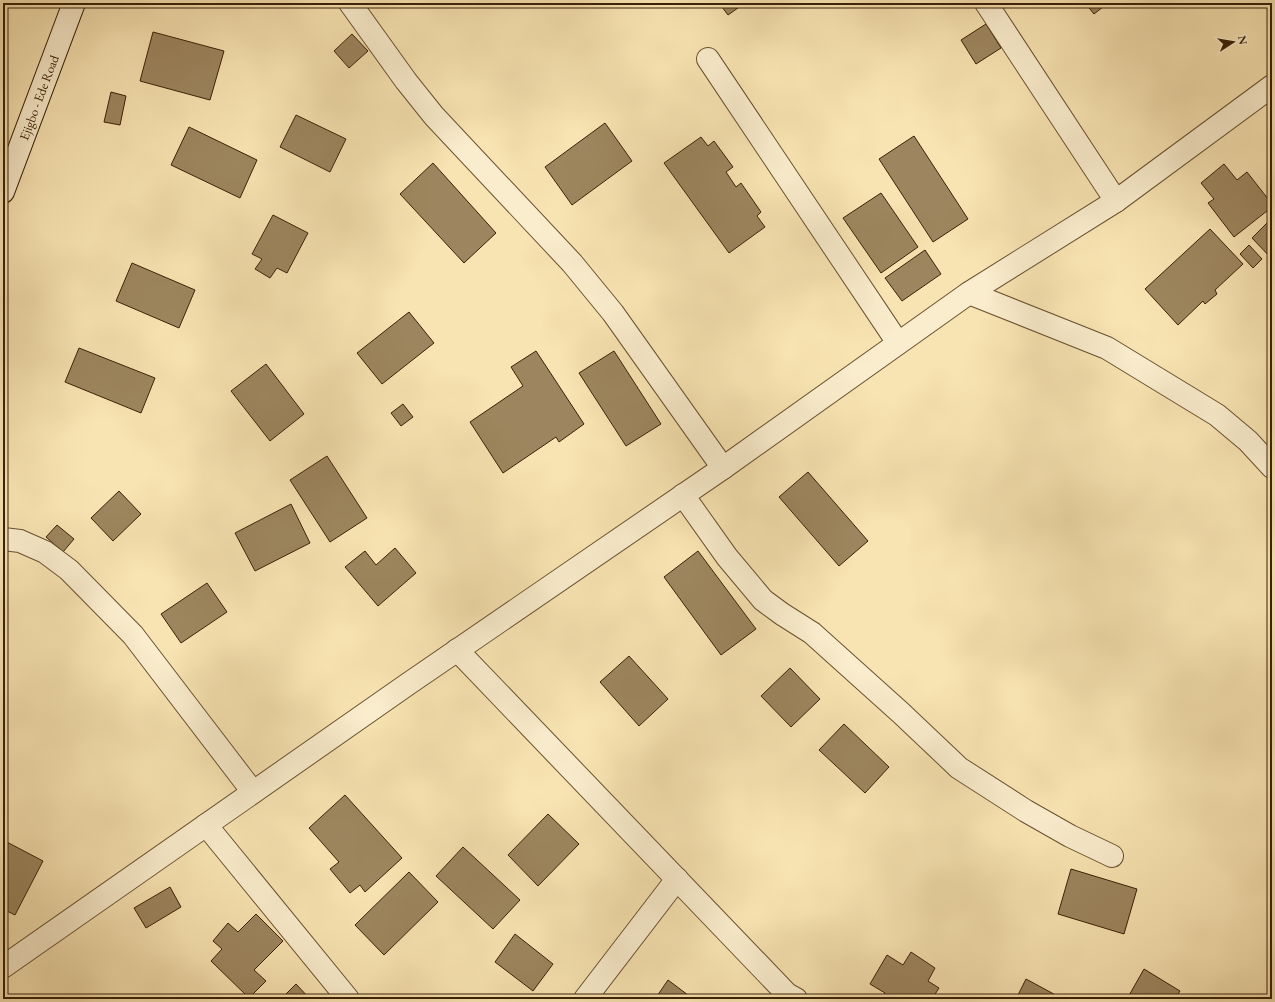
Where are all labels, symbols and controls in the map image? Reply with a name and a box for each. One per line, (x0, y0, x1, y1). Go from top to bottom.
north arrow (1213, 22, 1253, 62)
text: N (1235, 34, 1251, 46)
street label: Ejigbo - Ede Road (15, 52, 63, 143)

